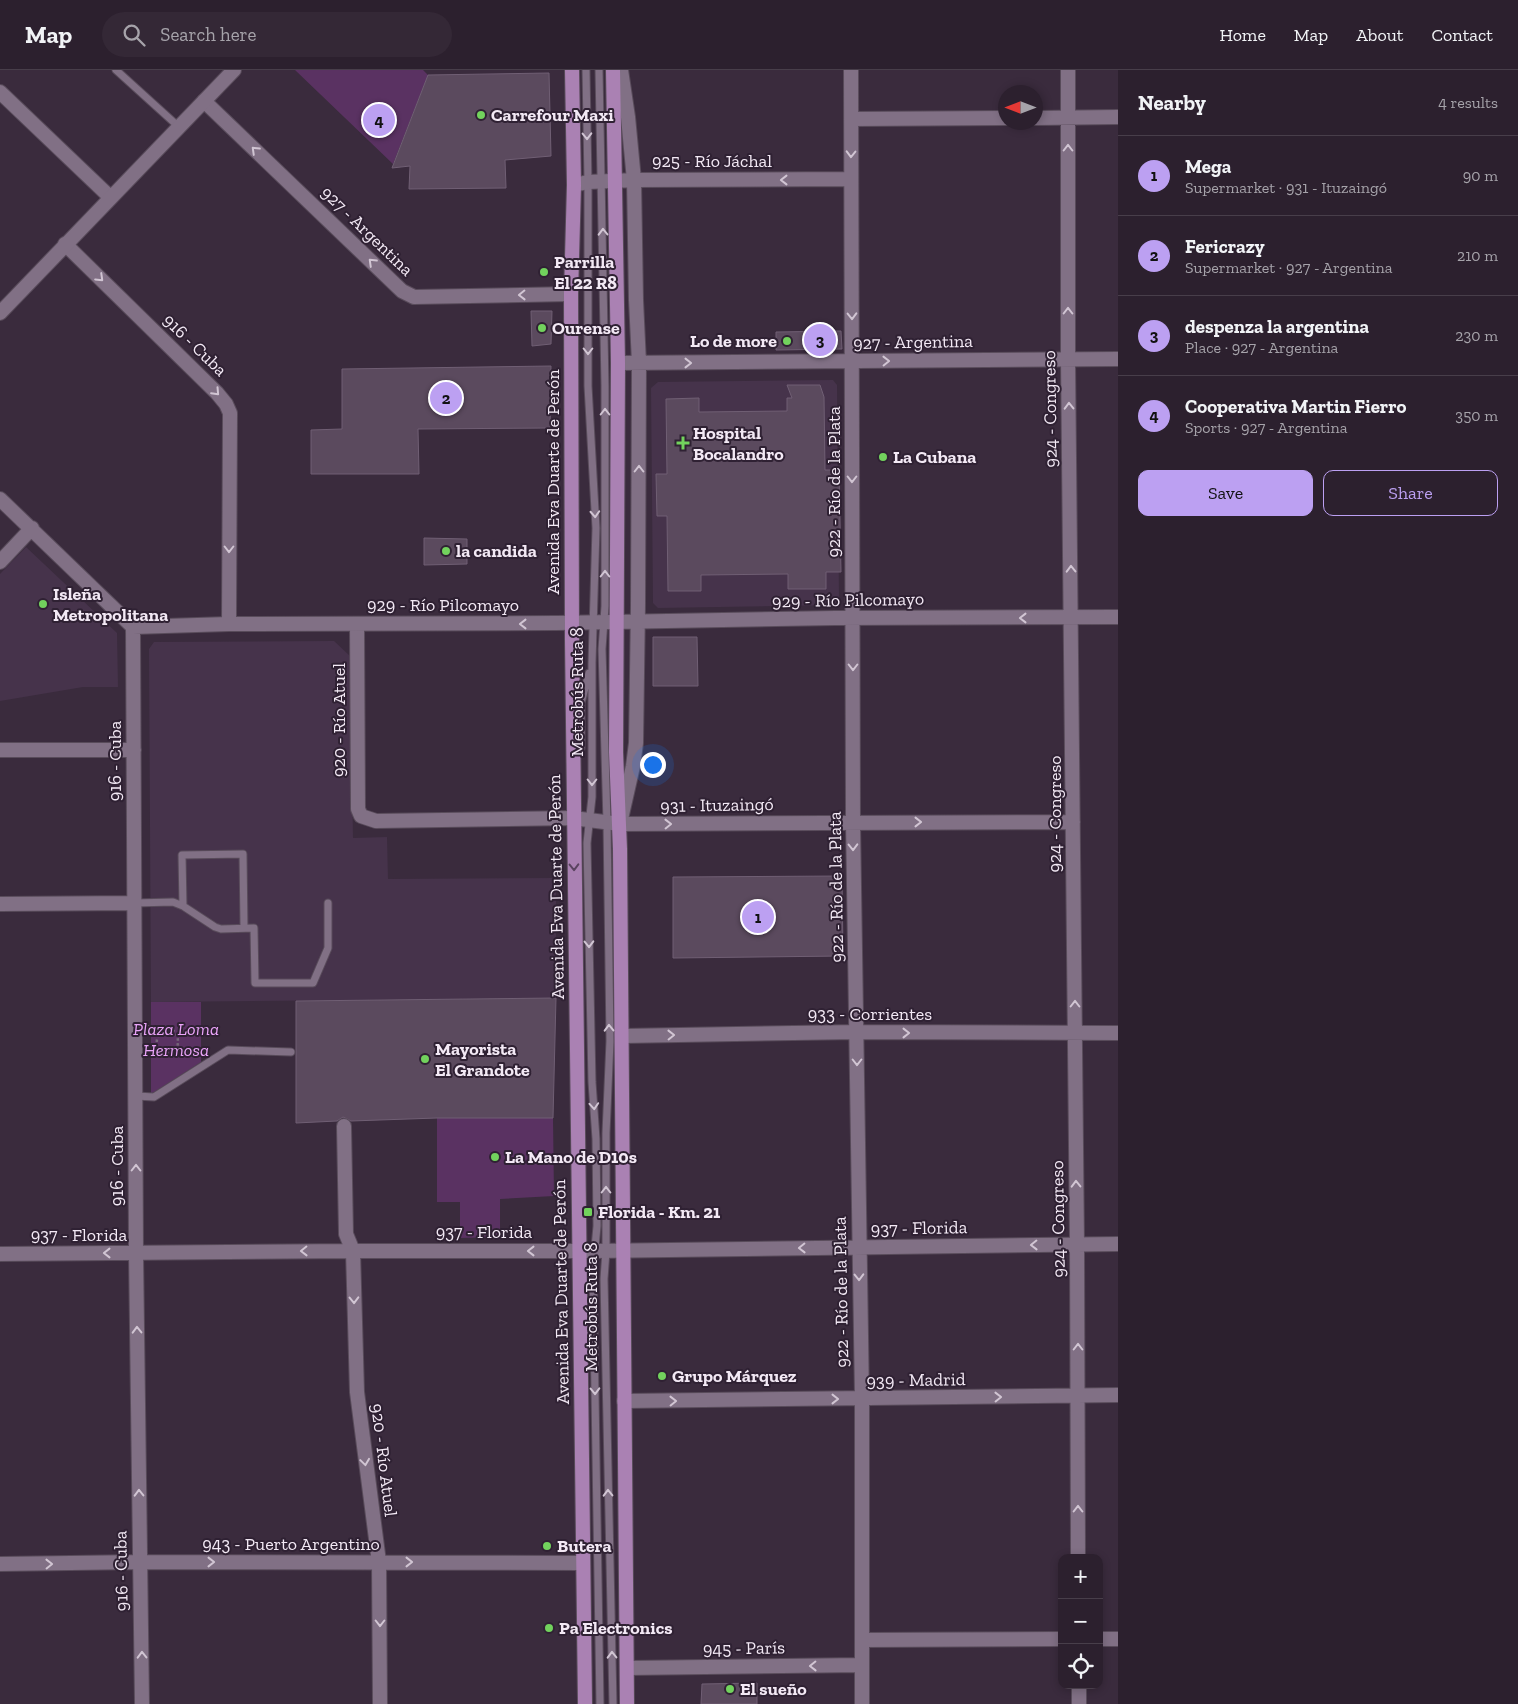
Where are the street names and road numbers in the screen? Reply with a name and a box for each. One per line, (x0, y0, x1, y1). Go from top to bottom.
street label: 925 - Río Jáchal (652, 150, 772, 172)
street label: 927 - Argentina (316, 181, 418, 281)
street label: 916 - Cuba (158, 309, 232, 381)
street label: 927 - Argentina (853, 330, 973, 354)
street label: 924 - Congreso (1038, 350, 1062, 468)
street label: Avenida Eva Duarte de Perón (542, 369, 564, 594)
street label: 922 - Río de la Plata (823, 406, 845, 558)
street label: 929 - Río Pilcomayo (772, 588, 924, 612)
street label: 929 - Río Pilcomayo (367, 594, 519, 616)
street label: Metrobús Ruta 8 (566, 627, 588, 757)
street label: 920 - Río Atuel (328, 663, 350, 777)
street label: 916 - Cuba (104, 720, 126, 801)
street label: 924 - Congreso (1044, 755, 1066, 873)
street label: Avenida Eva Duarte de Perón (543, 774, 569, 1000)
street label: 931 - Ituzaingó (660, 793, 774, 817)
street label: 922 - Río de la Plata (824, 811, 848, 963)
street label: 933 - Corrientes (808, 1003, 932, 1025)
street label: 916 - Cuba (106, 1125, 128, 1206)
street label: 924 - Congreso (1046, 1160, 1070, 1278)
street label: Avenida Eva Duarte de Perón (548, 1179, 574, 1405)
street label: 922 - Río de la Plata (829, 1216, 853, 1368)
street label: 937 - Florida (871, 1216, 968, 1240)
street label: 937 - Florida (436, 1221, 533, 1243)
street label: 937 - Florida (31, 1224, 128, 1246)
street label: Metrobús Ruta 8 (580, 1242, 602, 1372)
street label: 939 - Madrid (866, 1368, 966, 1392)
street label: 920 - Río Atuel (366, 1402, 402, 1518)
street label: 916 - Cuba (109, 1530, 133, 1611)
street label: 943 - Puerto Argentino (202, 1533, 380, 1555)
street label: 945 - París (703, 1636, 785, 1660)

